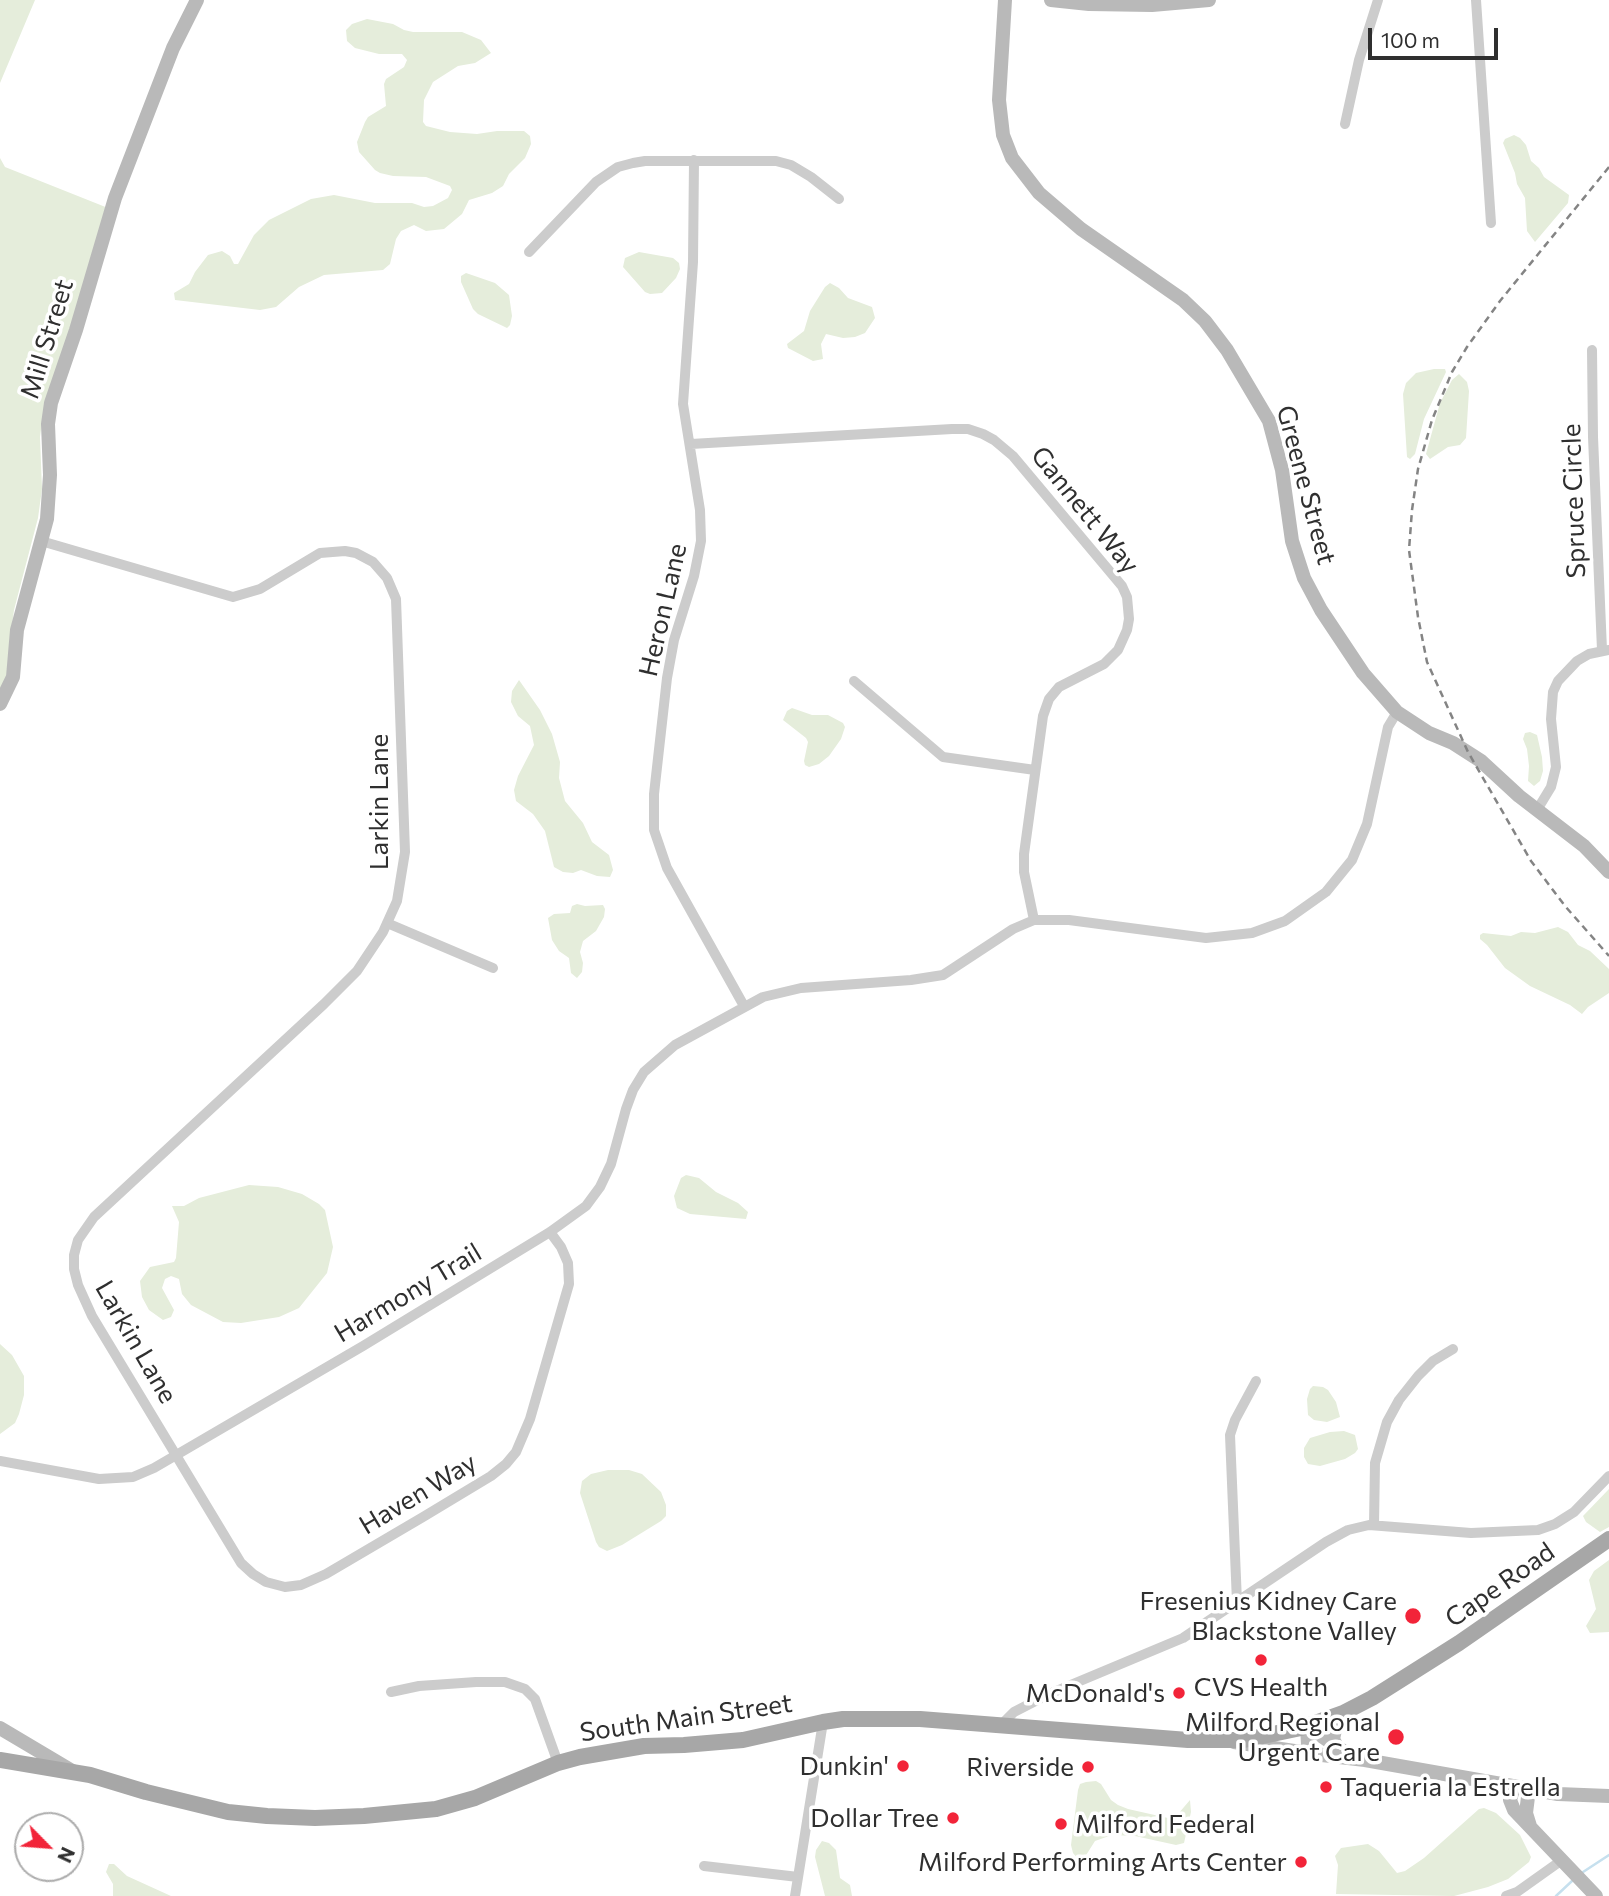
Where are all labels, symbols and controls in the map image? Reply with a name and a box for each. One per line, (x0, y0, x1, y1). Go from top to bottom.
scale bar (1371, 14, 1500, 58)
text: 100 m (1381, 27, 1440, 52)
street label: Mill Street (14, 276, 80, 402)
street label: Greene Street (1270, 402, 1342, 568)
street label: Spruce Circle (1556, 423, 1592, 579)
street label: Gannett Way (1024, 440, 1146, 580)
street label: Heron Lane (633, 540, 693, 680)
street label: Larkin Lane (363, 734, 395, 870)
street label: Harmony Trail (329, 1237, 487, 1349)
street label: Larkin Lane (88, 1275, 184, 1409)
street label: Haven Way (354, 1447, 482, 1541)
street label: Cape Road (1439, 1536, 1561, 1634)
place label: Fresenius Kidney Care Blackstone Valley (1139, 1585, 1397, 1646)
marker: Fresenius Kidney Care Blackstone Valley (1403, 1606, 1423, 1626)
marker: CVS Health (1253, 1652, 1269, 1668)
place label: CVS Health (1194, 1671, 1328, 1703)
place label: McDonald's (1025, 1677, 1165, 1709)
marker: McDonald's (1171, 1685, 1187, 1701)
street label: South Main Street (578, 1688, 794, 1748)
place label: Milford Regional Urgent Care (1185, 1706, 1380, 1768)
marker: Milford Regional Urgent Care (1386, 1727, 1406, 1747)
place label: Dunkin' (800, 1750, 889, 1782)
place label: Riverside (966, 1751, 1074, 1783)
marker: Dunkin' (895, 1758, 911, 1774)
marker: Riverside (1080, 1759, 1096, 1775)
place label: Taqueria la Estrella (1340, 1771, 1561, 1803)
marker: Taqueria la Estrella (1318, 1779, 1334, 1795)
place label: Dollar Tree (810, 1802, 939, 1834)
place label: Milford Federal (1075, 1808, 1255, 1840)
marker: Dollar Tree (945, 1810, 961, 1826)
north arrow (14, 1812, 84, 1882)
marker: Milford Federal (1053, 1816, 1069, 1832)
text: N (53, 1844, 80, 1867)
place label: Milford Performing Arts Center (918, 1846, 1287, 1878)
marker: Milford Performing Arts Center (1293, 1854, 1309, 1870)

